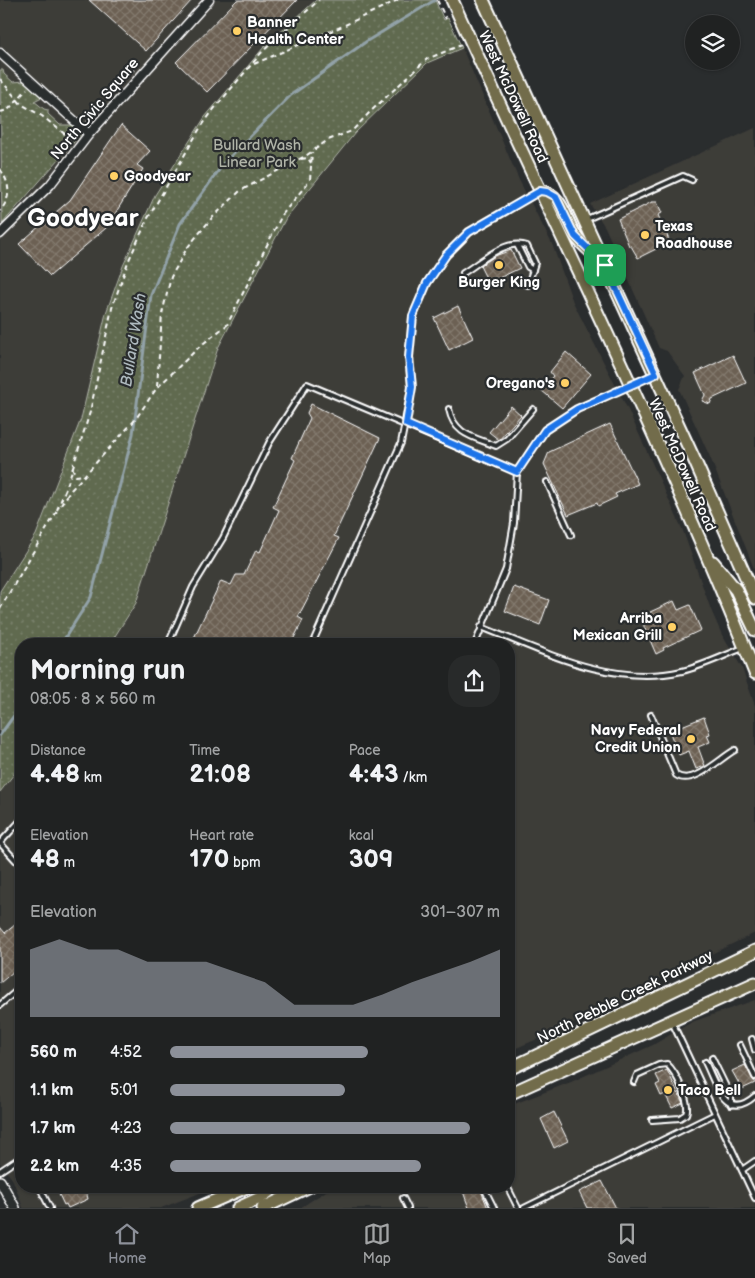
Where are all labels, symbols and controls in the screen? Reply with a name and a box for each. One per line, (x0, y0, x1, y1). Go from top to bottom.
place label: Banner Health Center (247, 13, 344, 49)
map controls (685, 15, 740, 70)
button: layers (685, 15, 740, 70)
marker: Banner Health Center (231, 25, 243, 37)
street label: West McDowell Road (474, 28, 552, 166)
street label: North Civic Square (47, 54, 143, 164)
park label: Bullard Wash Linear Park (213, 136, 301, 172)
place label: Goodyear (124, 167, 192, 186)
marker: Goodyear (108, 170, 120, 182)
district label: Goodyear (27, 203, 140, 234)
place label: Texas Roadhouse (655, 217, 733, 253)
marker: Texas Roadhouse (639, 229, 651, 241)
pin (584, 244, 626, 286)
icon: arrive (591, 251, 619, 279)
marker: Burger King (493, 259, 505, 271)
place label: Burger King (458, 273, 540, 292)
water label: Bullard Wash (117, 292, 151, 388)
place label: Oregano's (486, 374, 555, 393)
marker: Oregano's (559, 377, 571, 389)
street label: West McDowell Road (644, 395, 720, 535)
place label: Arriba Mexican Grill (573, 609, 662, 645)
marker: Arriba Mexican Grill (666, 621, 678, 633)
text: Morning run (30, 654, 185, 687)
button: share (448, 655, 500, 707)
text: 08:05 · 8 × 560 m (30, 690, 155, 709)
place label: Navy Federal Credit Union (591, 721, 681, 757)
marker: Navy Federal Credit Union (685, 733, 697, 745)
text: Distance (30, 742, 86, 759)
text: Time (189, 742, 220, 759)
text: Pace (349, 742, 381, 759)
text: 4.48 (30, 759, 80, 790)
text: 21:08 (189, 759, 251, 790)
text: 4:43 (349, 759, 399, 790)
text: km (80, 769, 102, 786)
text: /km (399, 769, 427, 786)
text: Elevation (30, 827, 88, 844)
text: Heart rate (189, 827, 254, 844)
text: kcal (349, 827, 374, 844)
text: 48 (30, 844, 60, 875)
text: 170 (189, 844, 229, 875)
text: 309 (349, 844, 393, 875)
text: m (60, 854, 75, 871)
text: bpm (229, 854, 261, 871)
text: Elevation (30, 903, 97, 922)
text: 301–307 m (420, 903, 500, 922)
street label: North Pebble Creek Parkway (534, 946, 716, 1048)
text: 560 m (30, 1043, 77, 1062)
text: 4:52 (110, 1043, 142, 1062)
text: 1.1 km (30, 1081, 73, 1100)
text: 5:01 (110, 1081, 138, 1100)
place label: Taco Bell (678, 1081, 741, 1100)
marker: Taco Bell (662, 1084, 674, 1096)
text: 1.7 km (30, 1119, 75, 1138)
text: 4:23 (110, 1119, 142, 1138)
text: 2.2 km (30, 1157, 79, 1176)
text: 4:35 (110, 1157, 142, 1176)
tab: Home (108, 1220, 146, 1267)
tab: Map (363, 1220, 391, 1267)
tab: Saved (607, 1220, 647, 1267)

